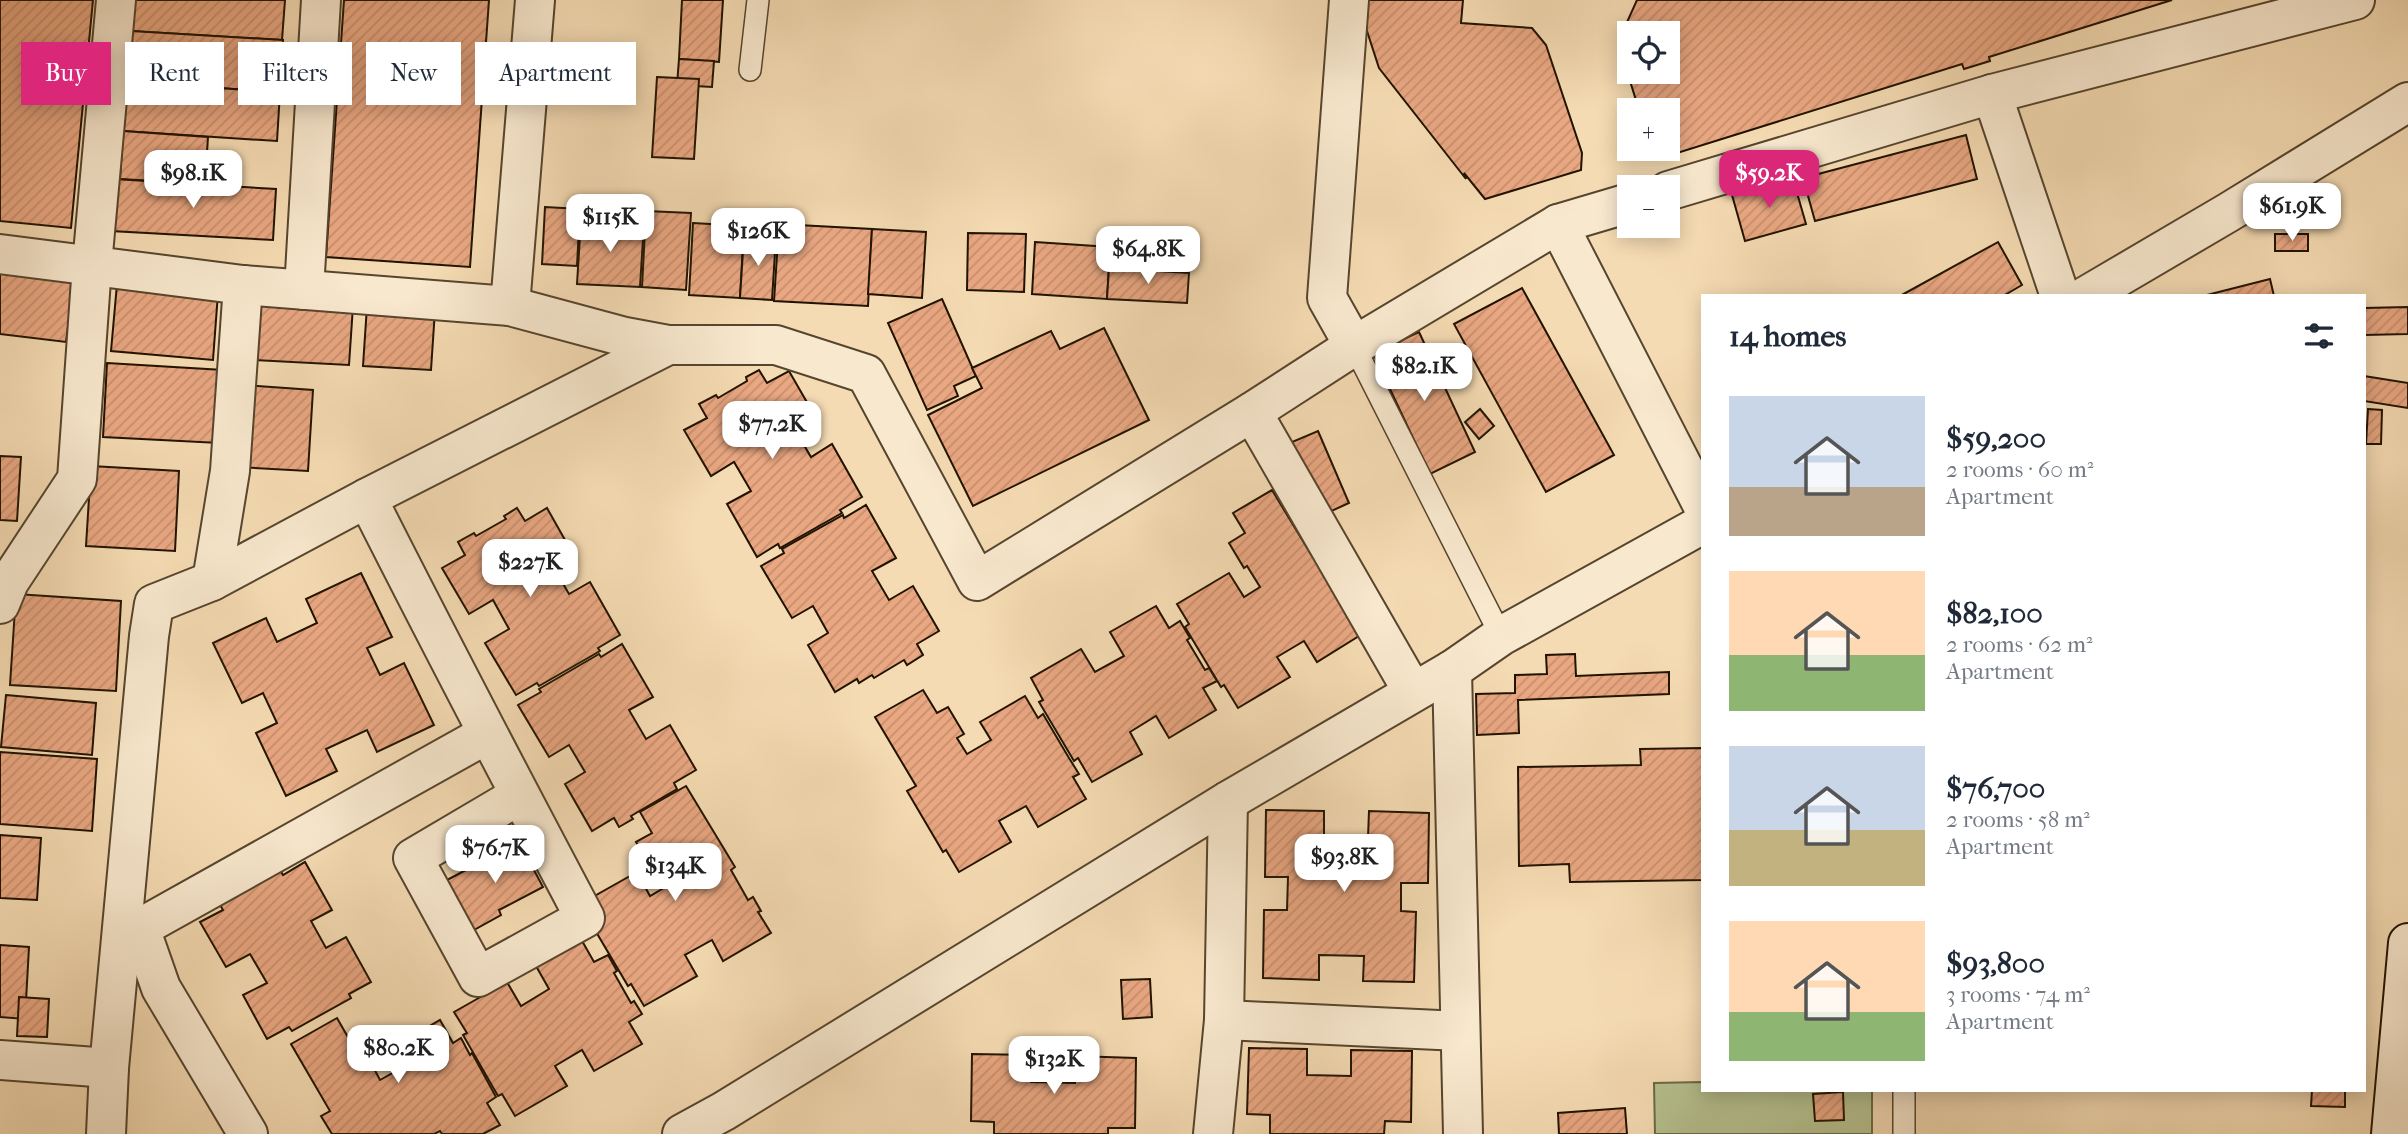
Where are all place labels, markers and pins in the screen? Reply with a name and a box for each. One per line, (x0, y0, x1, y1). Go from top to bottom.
pin: $98.1K (136, 150, 250, 210)
pin: $59.2K (1712, 150, 1826, 210)
pin: $61.9K (2235, 184, 2349, 243)
pin: $115K (561, 194, 659, 254)
pin: $126K (709, 208, 807, 268)
pin: $64.8K (1091, 226, 1205, 286)
pin: $82.1K (1367, 344, 1481, 403)
pin: $77.2K (715, 402, 829, 461)
pin: $227K (481, 540, 579, 599)
pin: $76.7K (438, 826, 552, 885)
pin: $93.8K (1287, 834, 1401, 894)
pin: $134K (626, 844, 724, 903)
pin: $80.2K (341, 1026, 455, 1085)
pin: $132K (1005, 1036, 1103, 1096)

